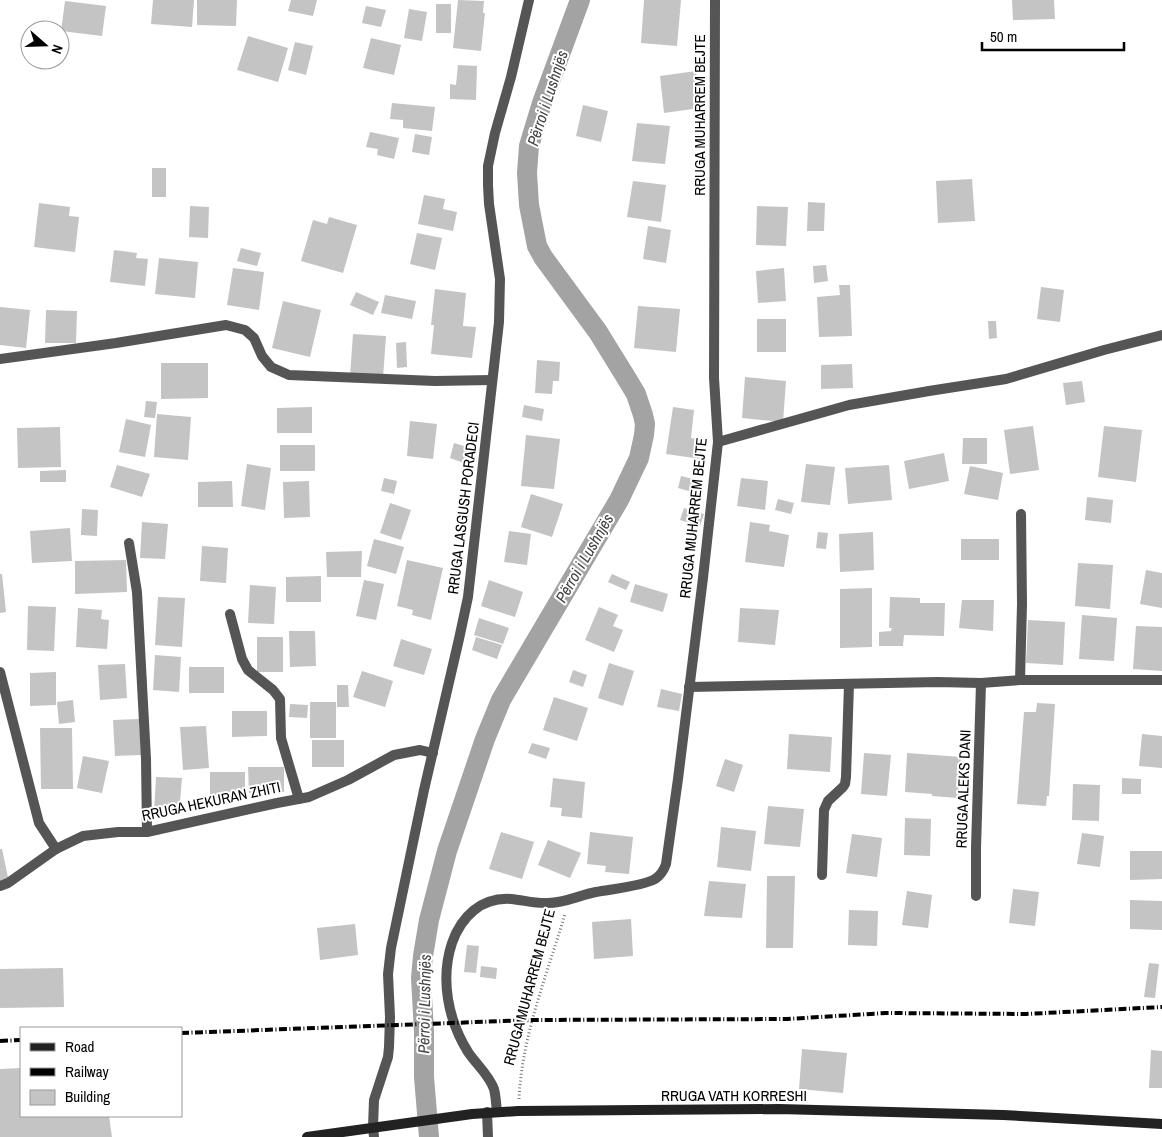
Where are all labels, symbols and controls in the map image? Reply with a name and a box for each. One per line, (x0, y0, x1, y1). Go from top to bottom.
north arrow (20, 20, 70, 70)
scale bar (982, 20, 1124, 52)
text: 50 m (990, 26, 1017, 47)
street label: RRUGA MUHARREM BEJTE (689, 34, 710, 196)
text: N (47, 42, 67, 56)
water label: Përroi i Lushnjës (521, 47, 573, 149)
street label: RRUGA LASGUSH PORADECI (442, 421, 484, 595)
street label: RRUGA MUHARREM BEJTE (674, 437, 712, 599)
water label: Përroi i Lushnjës (550, 509, 619, 606)
street label: RRUGA ALEKS DANI (950, 729, 976, 849)
street label: RRUGA HEKURAN ZHITI (140, 776, 282, 826)
street label: RRUGA MUHARREM BEJTE (498, 906, 560, 1068)
water label: Përroi i Lushnjës (412, 954, 436, 1054)
legend (20, 1027, 182, 1117)
text: Road (65, 1036, 94, 1057)
text: Railway (65, 1061, 110, 1082)
street label: RRUGA VATH KORRESHI (661, 1085, 807, 1106)
text: Building (65, 1086, 110, 1107)

